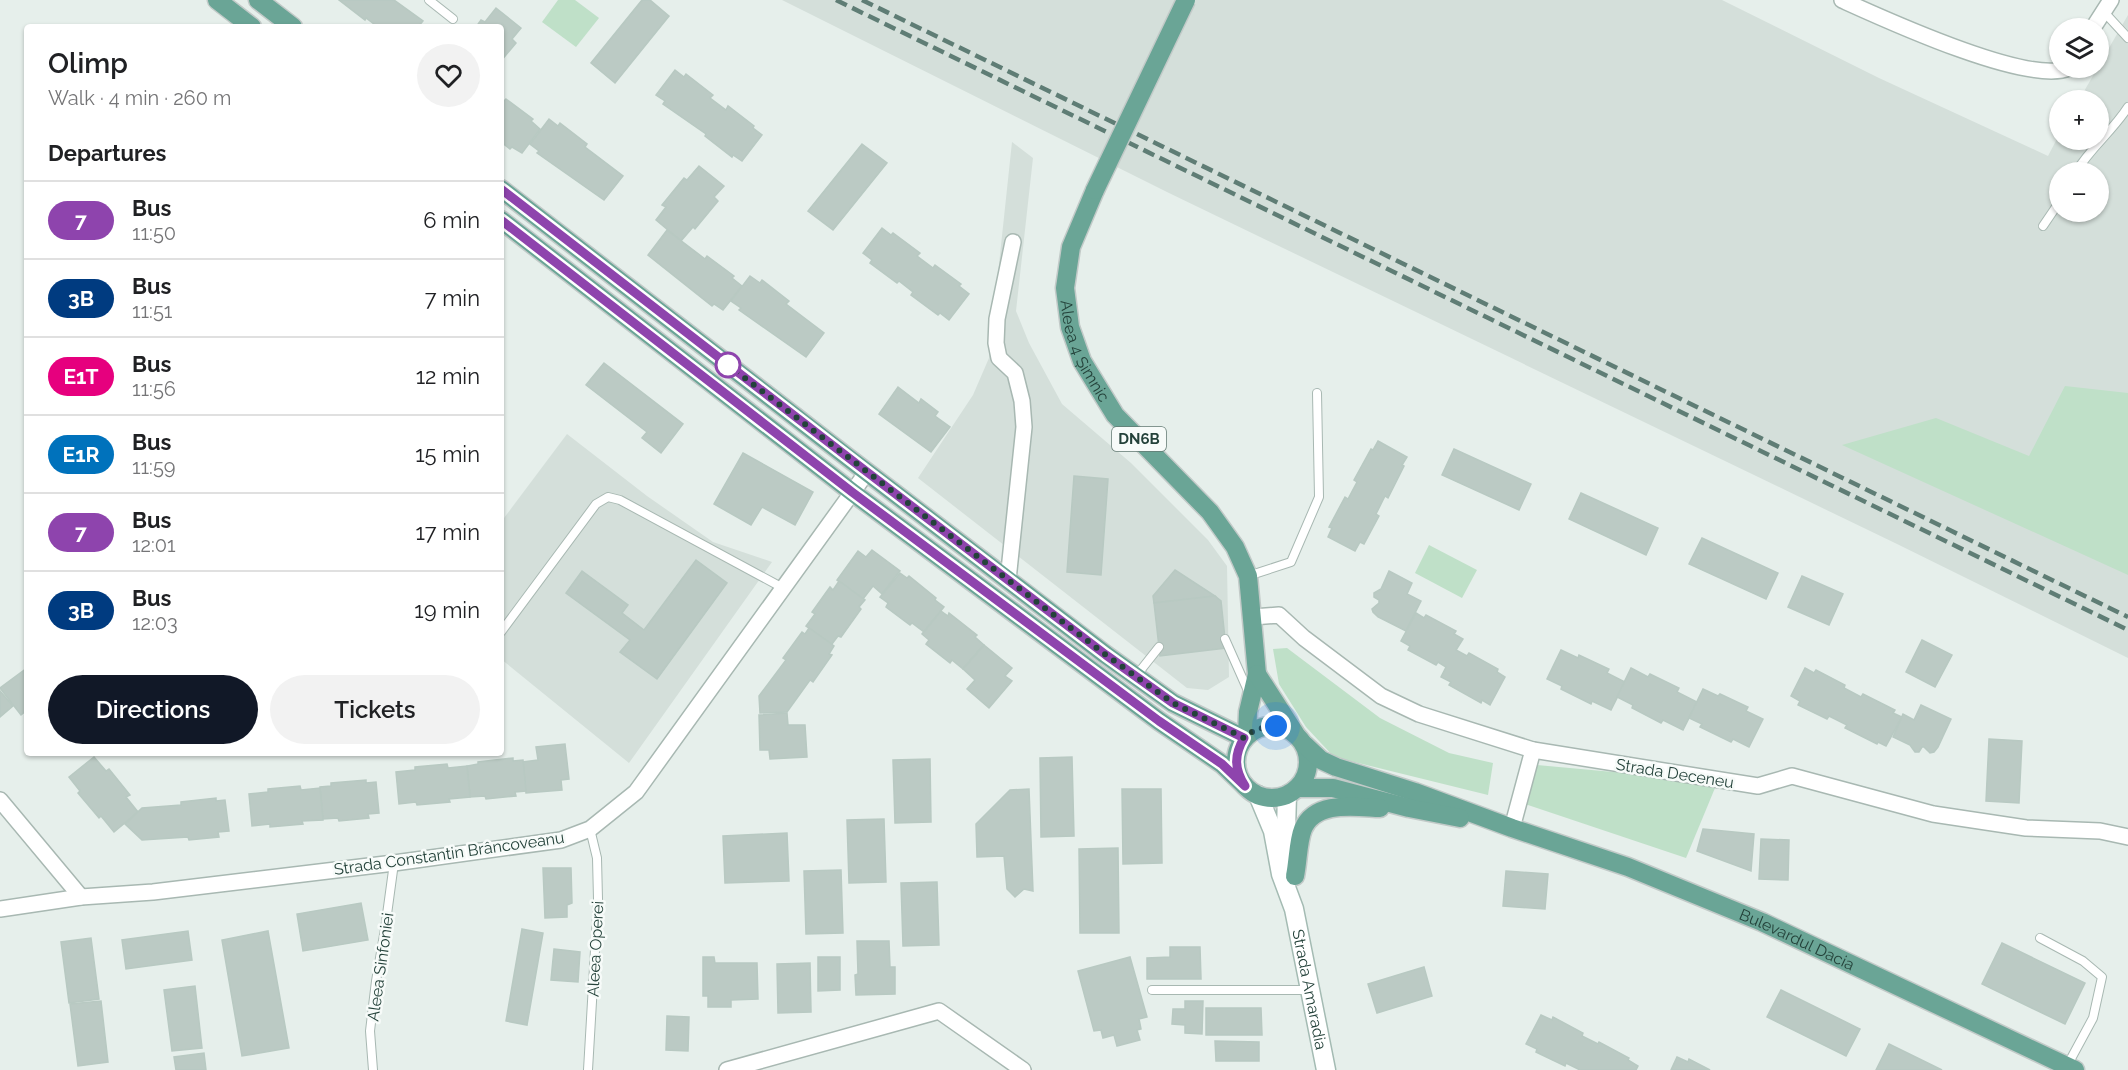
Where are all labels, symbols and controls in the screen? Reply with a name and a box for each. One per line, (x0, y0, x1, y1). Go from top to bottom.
map controls (2049, 18, 2109, 222)
button: layers (2049, 18, 2109, 78)
button: heart (417, 44, 480, 107)
text: Olimp (48, 47, 128, 80)
text: Walk · 4 min · 260 m (48, 86, 231, 110)
button: + (2049, 90, 2109, 150)
text: Departures (48, 140, 166, 166)
button: − (2049, 162, 2109, 222)
text: Bus (132, 195, 171, 221)
text: 6 min (423, 207, 480, 233)
text: 7 (75, 208, 87, 233)
text: 11:50 (132, 221, 176, 245)
text: Bus (132, 273, 171, 299)
text: 7 min (425, 285, 480, 311)
text: 3B (68, 286, 94, 311)
text: 11:51 (132, 299, 172, 323)
street label: Aleea 4 Șimnic (1057, 299, 1114, 406)
text: Bus (132, 351, 171, 377)
unlabelled marker (715, 352, 741, 378)
text: 12 min (416, 363, 480, 389)
text: E1T (63, 364, 99, 389)
text: 11:56 (132, 377, 176, 401)
road number: DN6B (1112, 427, 1166, 451)
text: Bus (132, 429, 171, 455)
text: 15 min (415, 441, 480, 467)
text: E1R (63, 442, 99, 467)
text: 11:59 (132, 455, 176, 479)
text: Bus (132, 507, 171, 533)
text: 17 min (415, 519, 480, 545)
text: 7 (75, 520, 87, 545)
text: 12:01 (132, 533, 176, 557)
text: Bus (132, 585, 171, 611)
text: 19 min (414, 597, 480, 623)
text: 3B (68, 598, 94, 623)
text: 12:03 (132, 611, 178, 635)
button: Directions (48, 675, 258, 744)
button: Tickets (270, 675, 480, 744)
your location (1261, 711, 1291, 741)
street label: Strada Deceneu (1615, 755, 1735, 792)
street label: Strada Constantin Brâncoveanu (333, 828, 566, 879)
street label: Aleea Operei (583, 900, 608, 998)
street label: Bulevardul Dacia (1737, 905, 1857, 974)
street label: Aleea Sinfoniei (363, 912, 398, 1023)
street label: Strada Amaradia (1288, 928, 1331, 1051)

